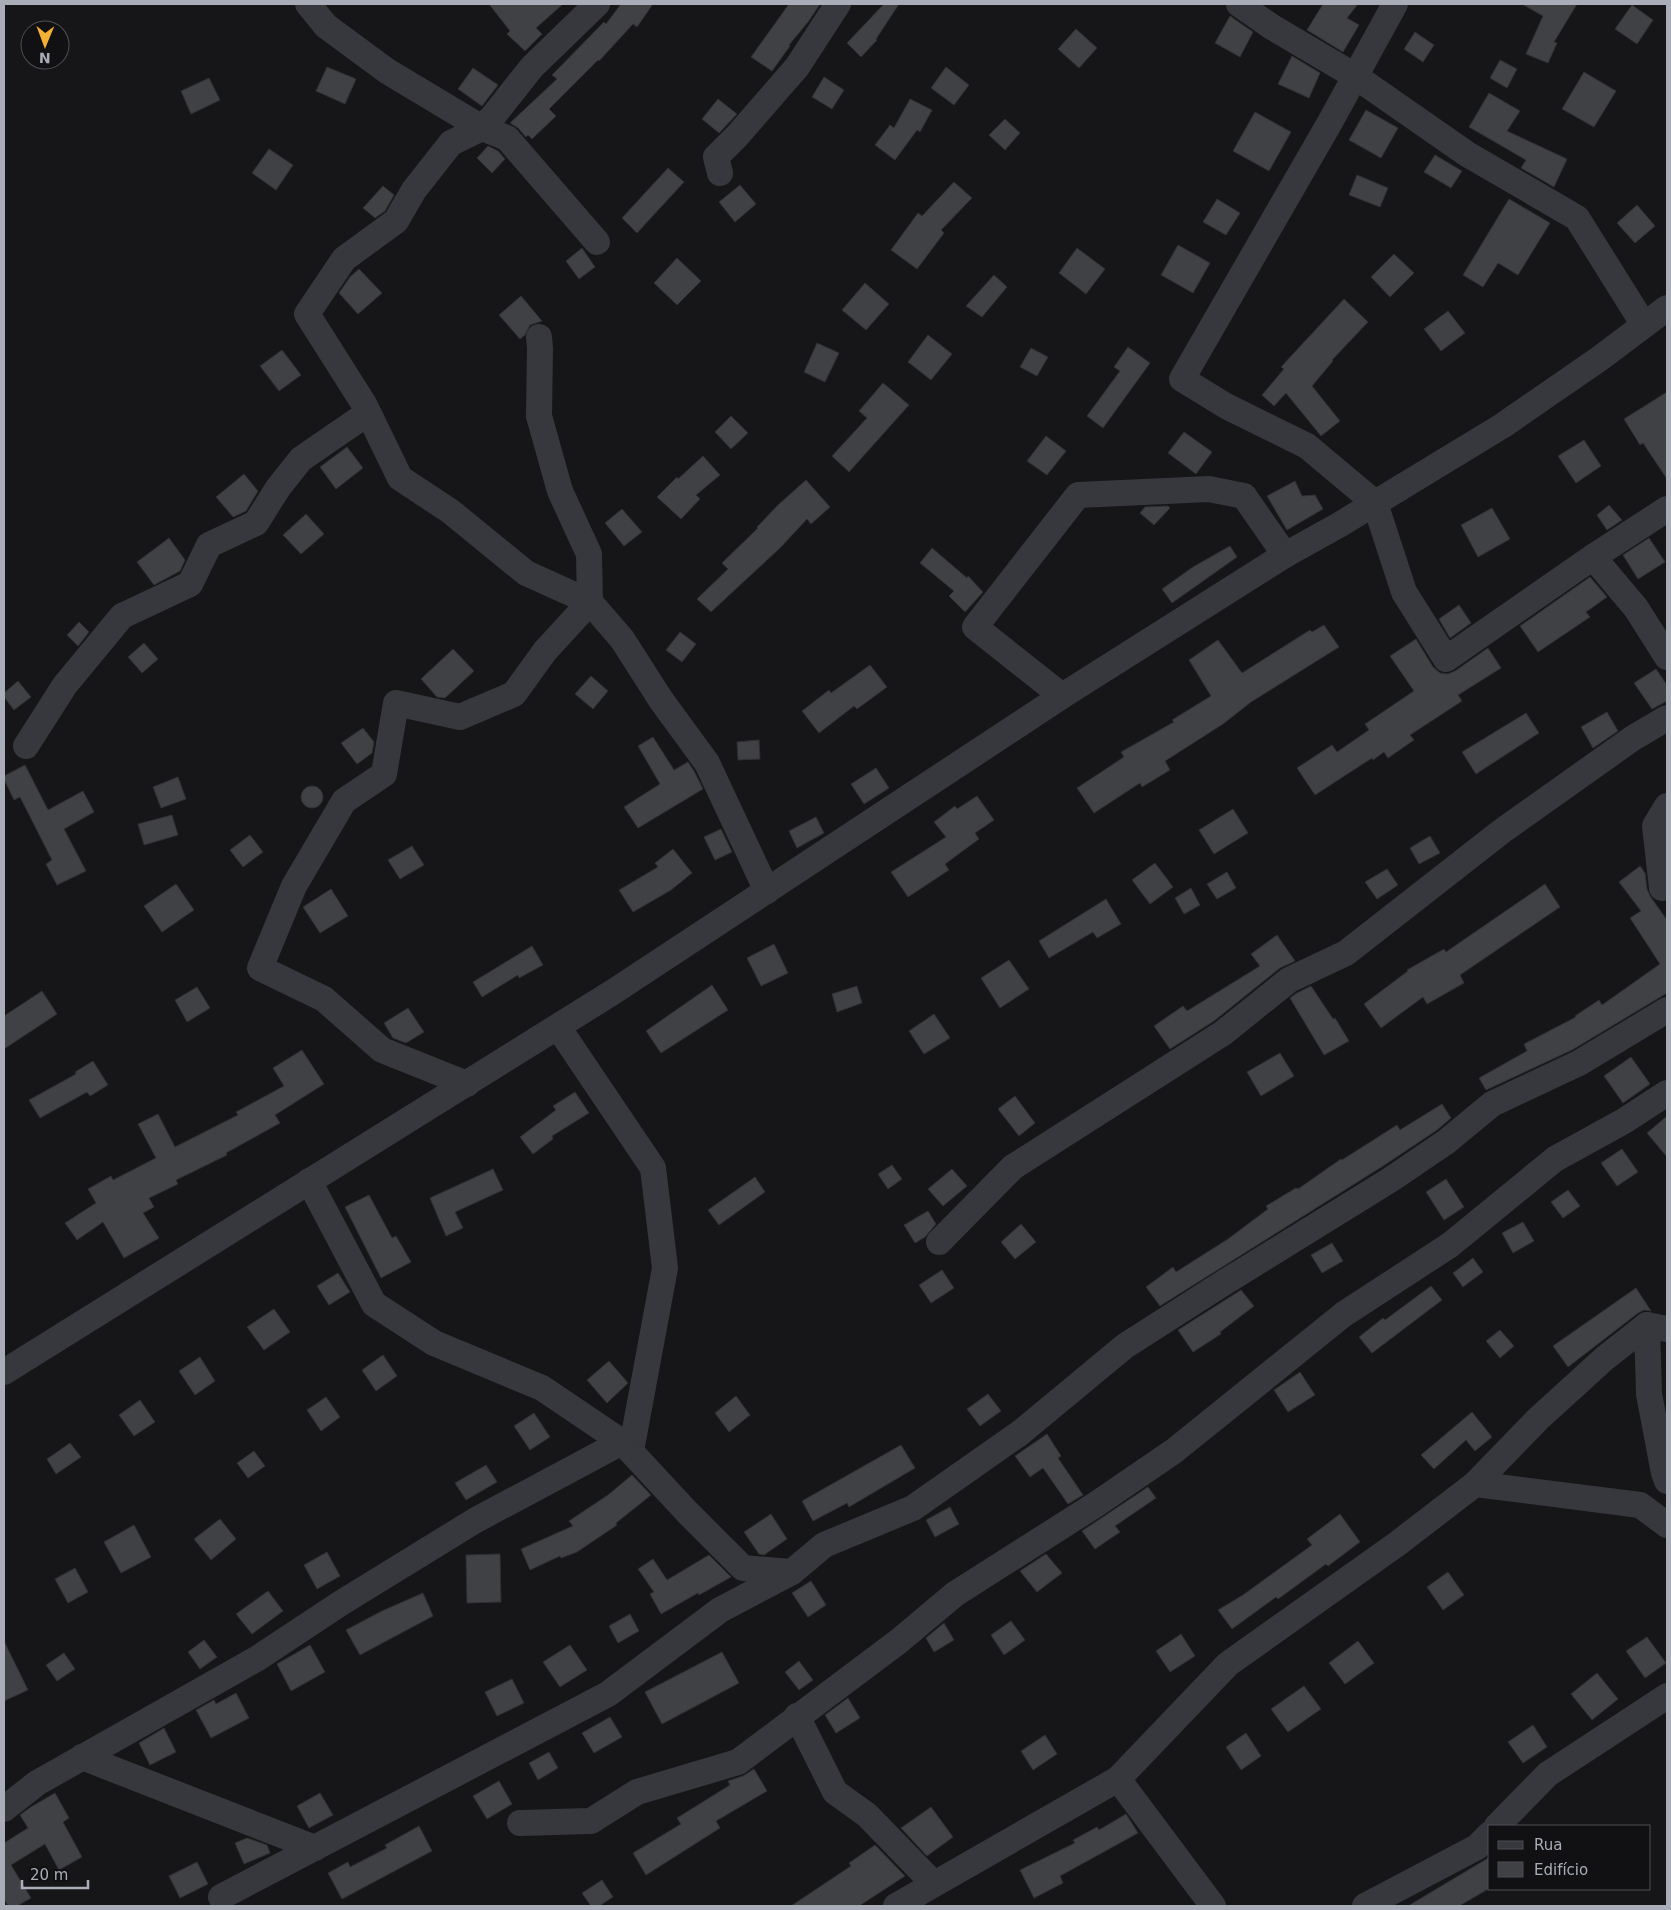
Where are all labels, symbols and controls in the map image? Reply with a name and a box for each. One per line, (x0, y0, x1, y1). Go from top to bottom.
north arrow (20, 20, 70, 70)
text: N (39, 50, 51, 66)
legend (1488, 1825, 1651, 1890)
text: Rua (1534, 1836, 1562, 1854)
scale bar (22, 1858, 89, 1890)
text: Edifício (1534, 1861, 1588, 1879)
text: 20 m (30, 1866, 68, 1884)

